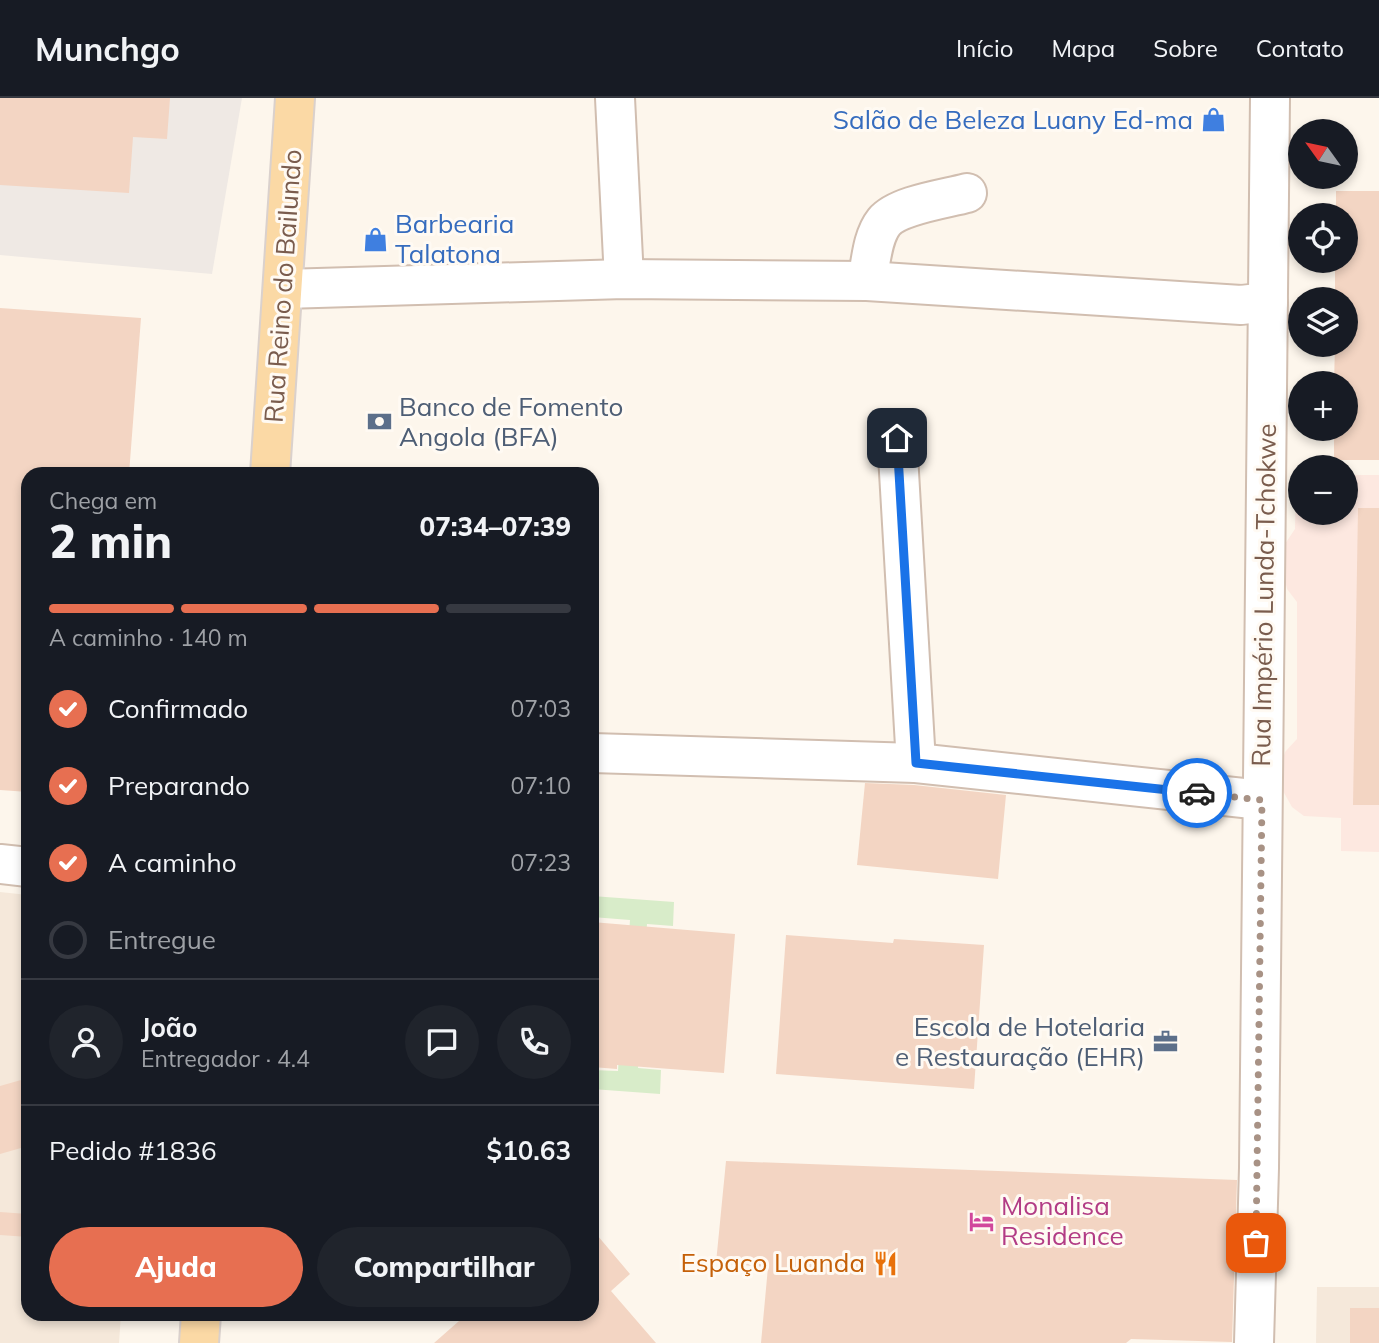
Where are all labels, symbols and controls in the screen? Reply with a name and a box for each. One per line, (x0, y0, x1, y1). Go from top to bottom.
text: Munchgo (35, 28, 180, 69)
text: Início (956, 33, 1013, 63)
text: Mapa (1051, 33, 1115, 63)
text: Sobre (1153, 33, 1218, 63)
text: Contato (1256, 33, 1344, 63)
place label: Salão de Beleza Luany Ed-ma (833, 103, 1193, 136)
shop icon: Salão de Beleza Luany Ed-ma (1199, 106, 1227, 134)
north arrow (1288, 119, 1358, 189)
map controls (1288, 119, 1358, 525)
street label: Rua Reino do Bailundo (256, 148, 309, 424)
button: locate (1288, 203, 1358, 273)
place label: Barbearia Talatona (395, 207, 514, 270)
shop icon: Barbearia Talatona (361, 225, 389, 253)
button: layers (1288, 287, 1358, 357)
button: + (1288, 371, 1358, 441)
place label: Banco de Fomento Angola (BFA) (399, 390, 623, 453)
bank icon: Banco de Fomento Angola (BFA) (365, 408, 393, 436)
pin (867, 408, 927, 468)
icon: home (878, 419, 916, 457)
street label: Rua Império Lunda-Tchokwe (1244, 423, 1283, 767)
button: − (1288, 455, 1358, 525)
text: Chega em (49, 486, 157, 515)
text: 07:34–07:39 (420, 510, 571, 543)
text: 2 min (49, 512, 172, 570)
text: A caminho · 140 m (49, 623, 248, 652)
icon: check (49, 690, 87, 728)
text: Confirmado (108, 692, 248, 725)
text: 07:03 (511, 694, 571, 723)
courier (1162, 758, 1232, 828)
icon: check (49, 767, 87, 805)
text: Preparando (108, 769, 250, 802)
text: 07:10 (511, 771, 571, 800)
icon: car (1178, 774, 1216, 812)
icon: check (49, 844, 87, 882)
text: A caminho (108, 846, 237, 879)
text: 07:23 (511, 848, 571, 877)
text: Entregue (108, 923, 216, 956)
button: person (49, 1005, 123, 1079)
button: chat (405, 1005, 479, 1079)
button: phone (497, 1005, 571, 1079)
place label: Escola de Hotelaria e Restauração (EHR) (895, 1010, 1145, 1073)
text: João (141, 1011, 197, 1044)
office icon: Escola de Hotelaria e Restauração (EHR) (1151, 1028, 1179, 1056)
text: Entregador · 4.4 (141, 1044, 310, 1073)
text: Pedido #1836 (49, 1134, 217, 1167)
text: $10.63 (487, 1134, 571, 1167)
place label: Monalisa Residence (1001, 1189, 1124, 1252)
hotel icon: Monalisa Residence (967, 1207, 995, 1235)
pin (1226, 1213, 1286, 1273)
icon: bag (1237, 1224, 1275, 1262)
button: Ajuda (49, 1227, 303, 1307)
button: Compartilhar (317, 1227, 571, 1307)
place label: Espaço Luanda (681, 1246, 865, 1279)
restaurant icon: Espaço Luanda (871, 1249, 899, 1277)

